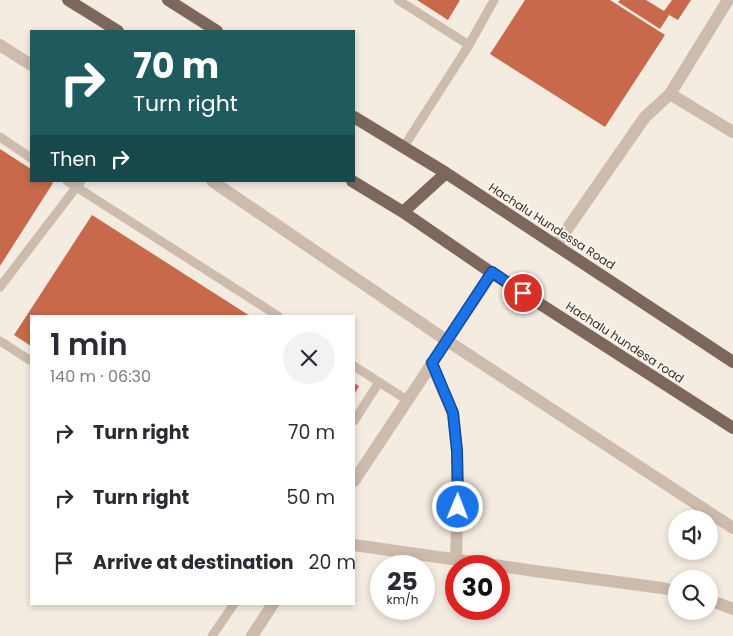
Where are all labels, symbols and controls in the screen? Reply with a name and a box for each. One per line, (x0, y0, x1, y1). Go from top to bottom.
text: 70 m (133, 41, 219, 90)
icon: right (50, 50, 115, 115)
text: Turn right (133, 88, 238, 119)
icon: right (106, 145, 134, 173)
text: Then (50, 146, 96, 173)
street label: Hachalu Hundessa Road (485, 179, 619, 273)
pin (502, 272, 544, 314)
icon: arrive (509, 279, 537, 307)
street label: Hachalu hundesa road (563, 297, 687, 387)
text: 1 min (50, 323, 128, 366)
button: close (283, 332, 335, 384)
text: 140 m · 06:30 (50, 365, 151, 388)
icon: right (50, 419, 78, 447)
text: Turn right (93, 419, 189, 446)
text: 70 m (288, 419, 335, 446)
position arrow (431, 480, 483, 532)
icon: right (50, 484, 78, 512)
text: Turn right (93, 484, 189, 511)
text: 50 m (286, 484, 335, 511)
map controls (668, 510, 718, 620)
button: sound (668, 510, 718, 560)
icon: arrive (50, 549, 78, 577)
text: Arrive at destination (93, 549, 294, 576)
text: 20 m (309, 549, 356, 576)
speed limit sign: 30 (445, 555, 510, 620)
text: 25 (387, 564, 418, 599)
button: search (668, 570, 718, 620)
text: km/h (387, 591, 418, 608)

